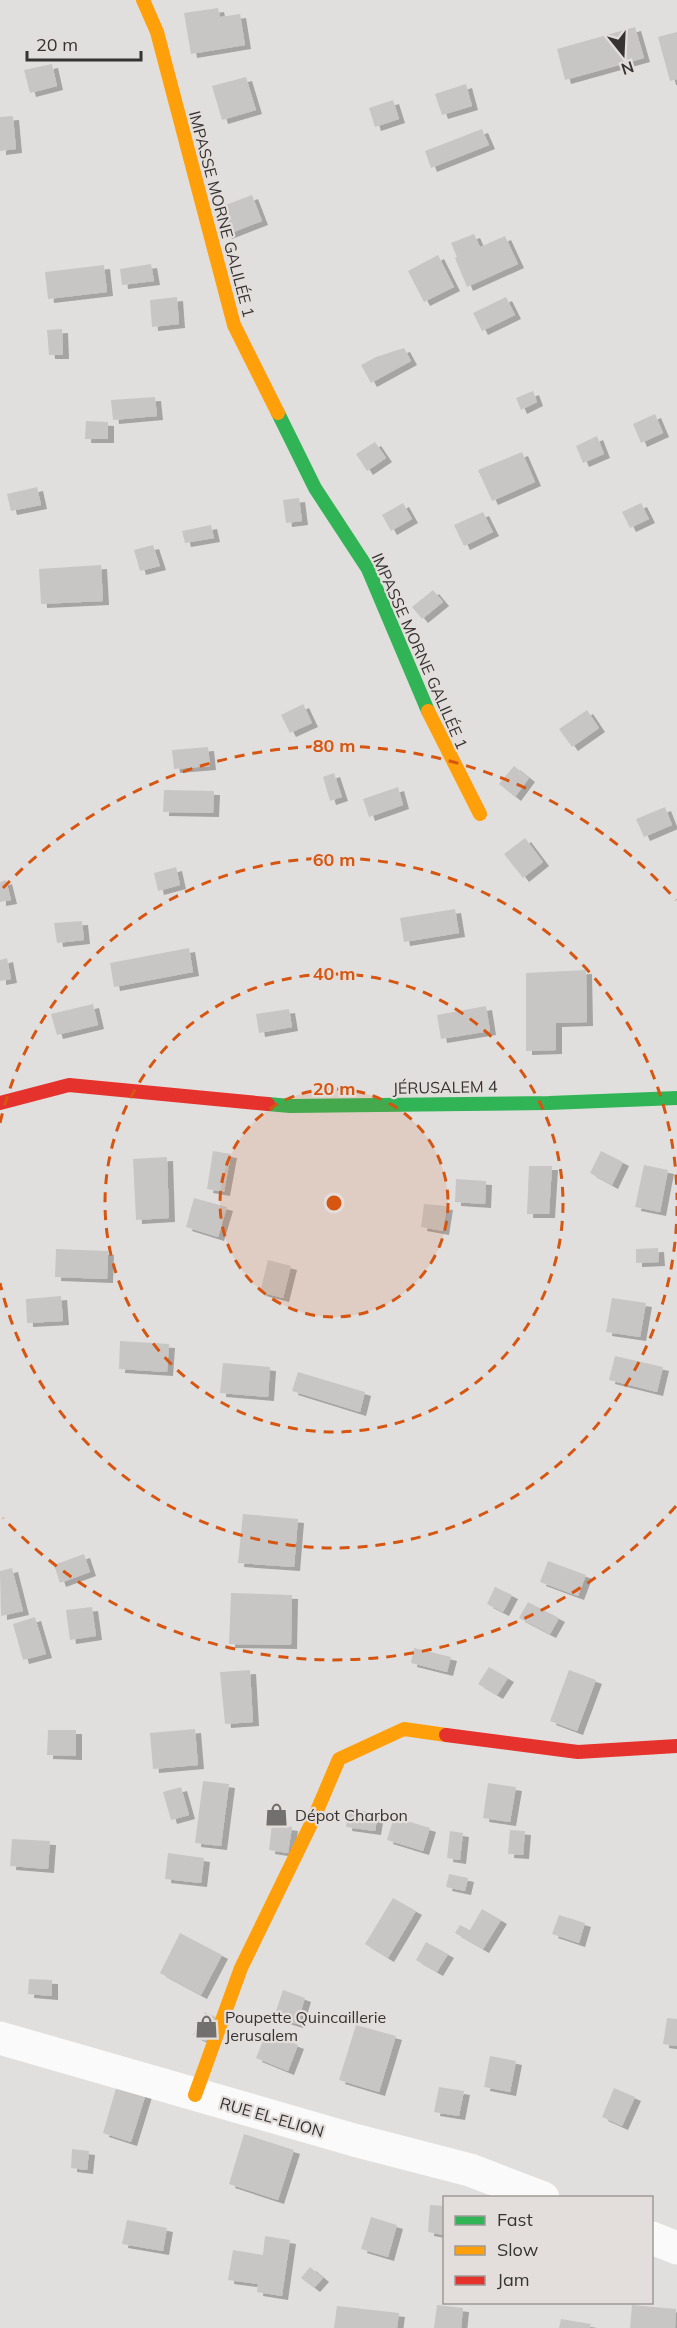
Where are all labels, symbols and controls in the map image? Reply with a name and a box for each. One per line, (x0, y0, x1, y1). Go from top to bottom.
scale bar (27, 24, 141, 62)
north arrow (593, 24, 653, 84)
text: 20 m (36, 33, 78, 56)
text: N (619, 57, 636, 80)
street label: IMPASSE MORNE GALILÉE 1 (185, 109, 259, 319)
street label: IMPASSE MORNE GALILÉE 1 (368, 550, 472, 752)
text: 80 m (313, 734, 355, 757)
text: 60 m (313, 848, 355, 871)
text: 40 m (313, 962, 355, 985)
street label: JÉRUSALEM 4 (392, 1076, 498, 1098)
text: 20 m (313, 1077, 355, 1100)
centre of rings (324, 1193, 344, 1213)
shop icon: Dépot Charbon (264, 1802, 290, 1828)
place label: Dépot Charbon (295, 1805, 408, 1825)
place label: Poupette Quincaillerie Jerusalem (225, 2007, 386, 2045)
shop icon: Poupette Quincaillerie Jerusalem (194, 2013, 220, 2039)
street label: RUE EL-ELION (218, 2093, 326, 2141)
legend (443, 2196, 653, 2304)
text: Fast (497, 2208, 533, 2231)
text: Slow (497, 2238, 539, 2261)
text: Jam (497, 2268, 530, 2291)

